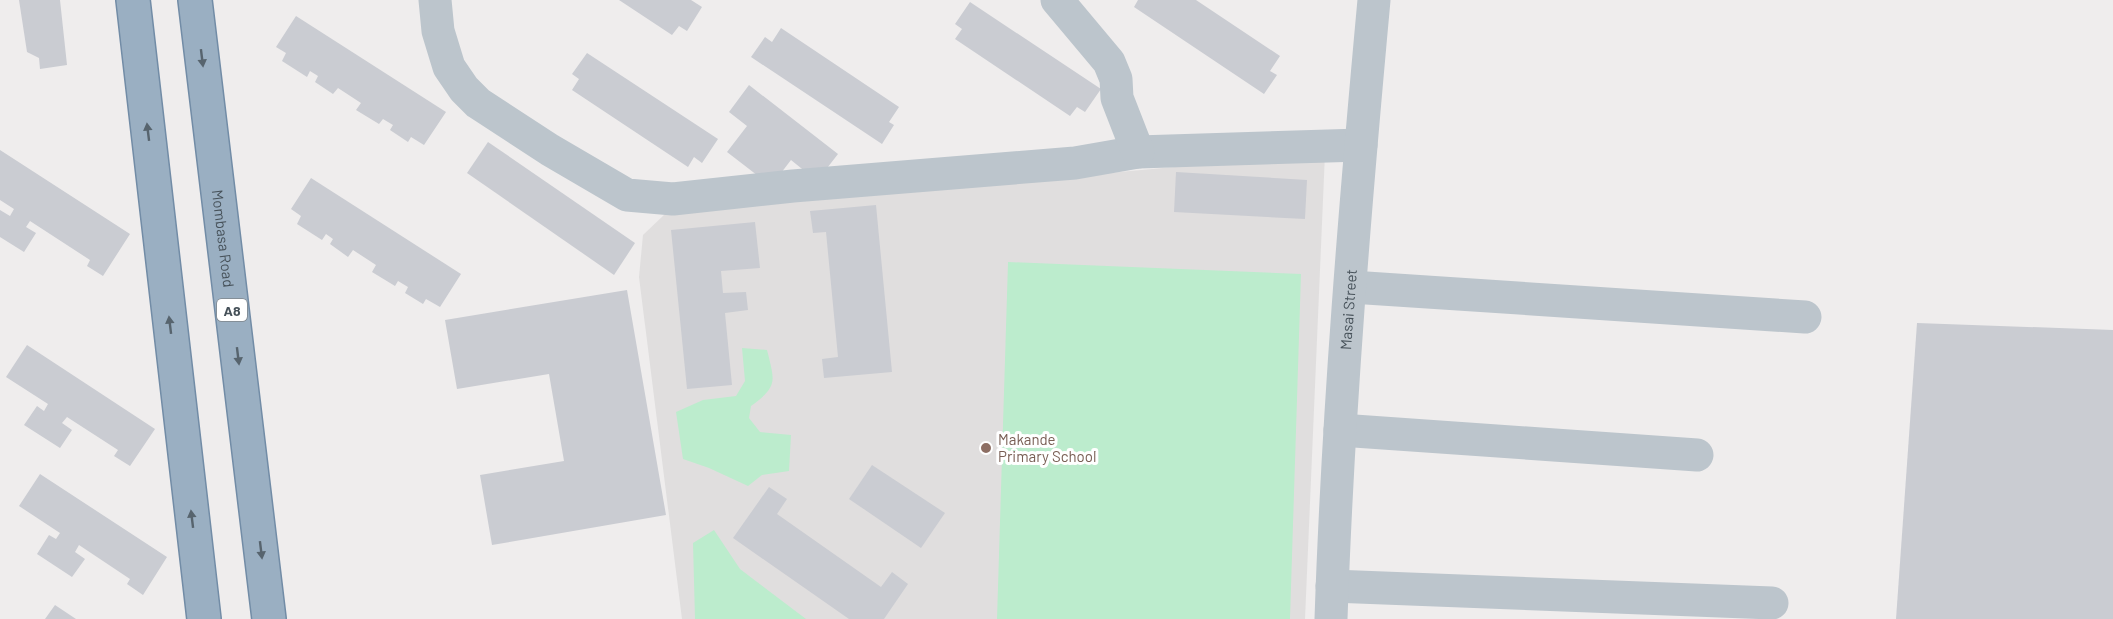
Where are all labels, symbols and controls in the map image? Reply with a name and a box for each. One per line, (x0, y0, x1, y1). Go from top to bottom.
one-way arrow (197, 49, 207, 68)
one-way arrow (143, 122, 153, 141)
street label: Mombasa Road (209, 188, 238, 288)
street label: Masai Street (1336, 268, 1360, 351)
road number: A8 (217, 299, 247, 321)
one-way arrow (165, 316, 175, 335)
one-way arrow (233, 347, 242, 366)
place label: Makande Primary School (998, 430, 1096, 465)
marker: Makande Primary School (979, 441, 993, 455)
one-way arrow (188, 510, 197, 529)
one-way arrow (256, 540, 265, 559)

